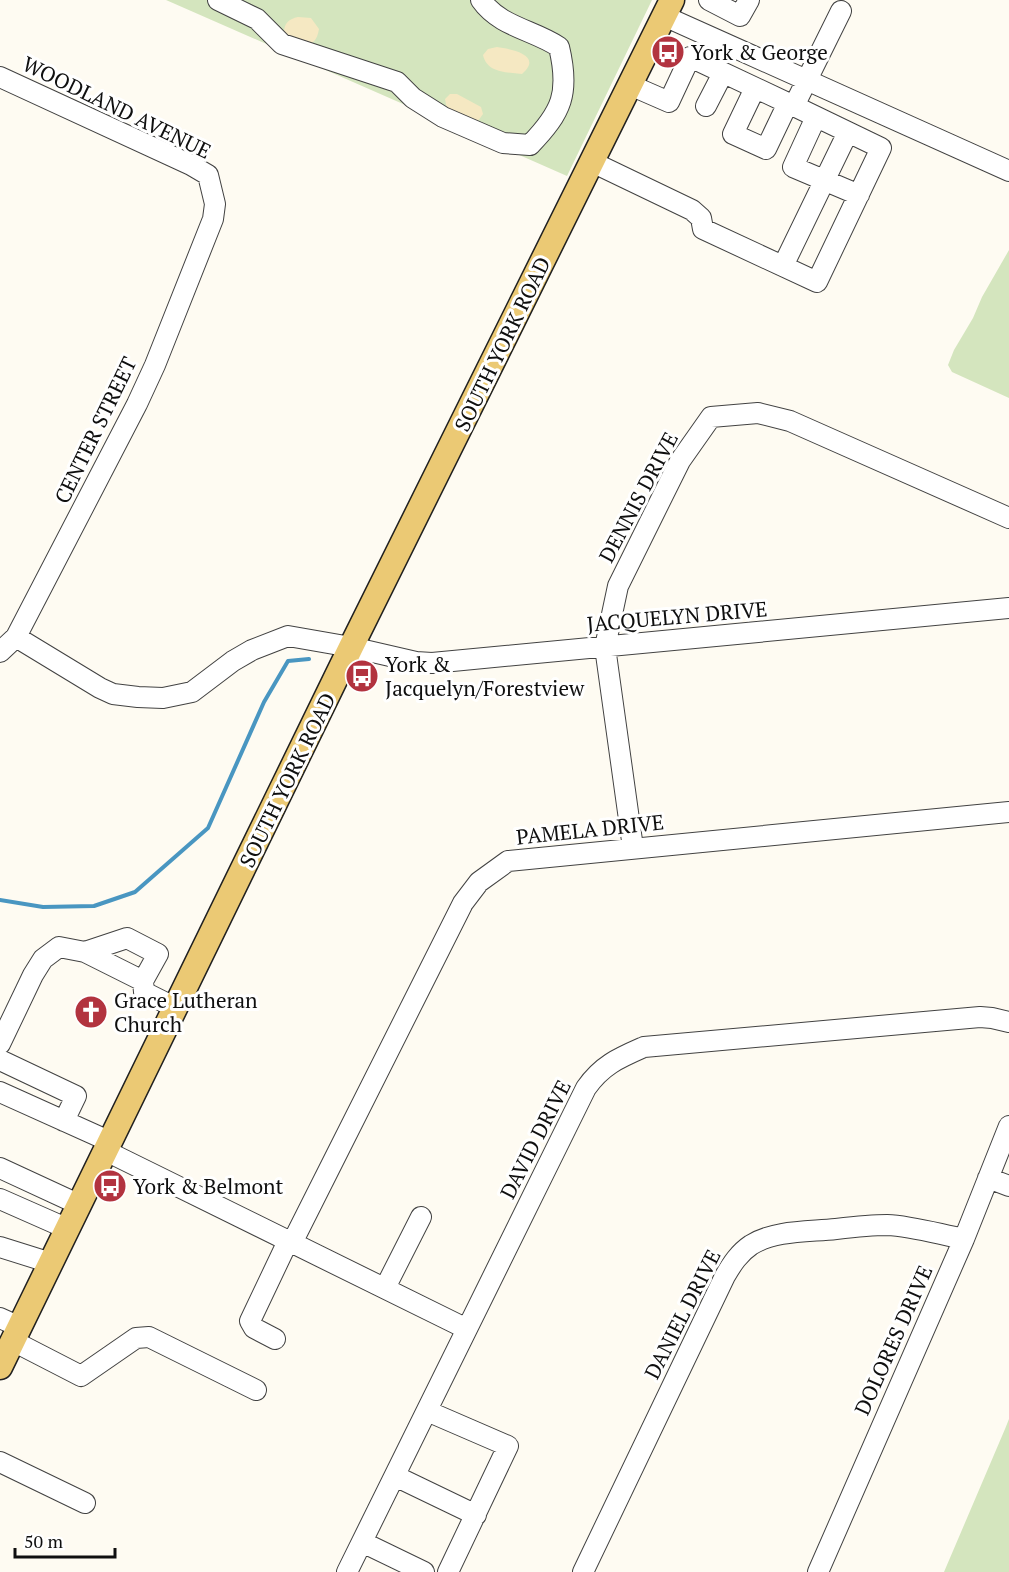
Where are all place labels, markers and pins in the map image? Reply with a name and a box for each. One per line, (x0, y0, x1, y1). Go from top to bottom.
bus stop icon: York & George (650, 34, 686, 70)
place label: York & George (691, 38, 828, 66)
place label: York & Jacquelyn/Forestview (385, 650, 585, 702)
bus stop icon: York & Jacquelyn/Forestview (344, 658, 380, 694)
place label: Grace Lutheran Church (114, 986, 258, 1038)
church icon: Grace Lutheran Church (73, 994, 109, 1030)
bus stop icon: York & Belmont (92, 1168, 128, 1204)
place label: York & Belmont (133, 1172, 284, 1200)

